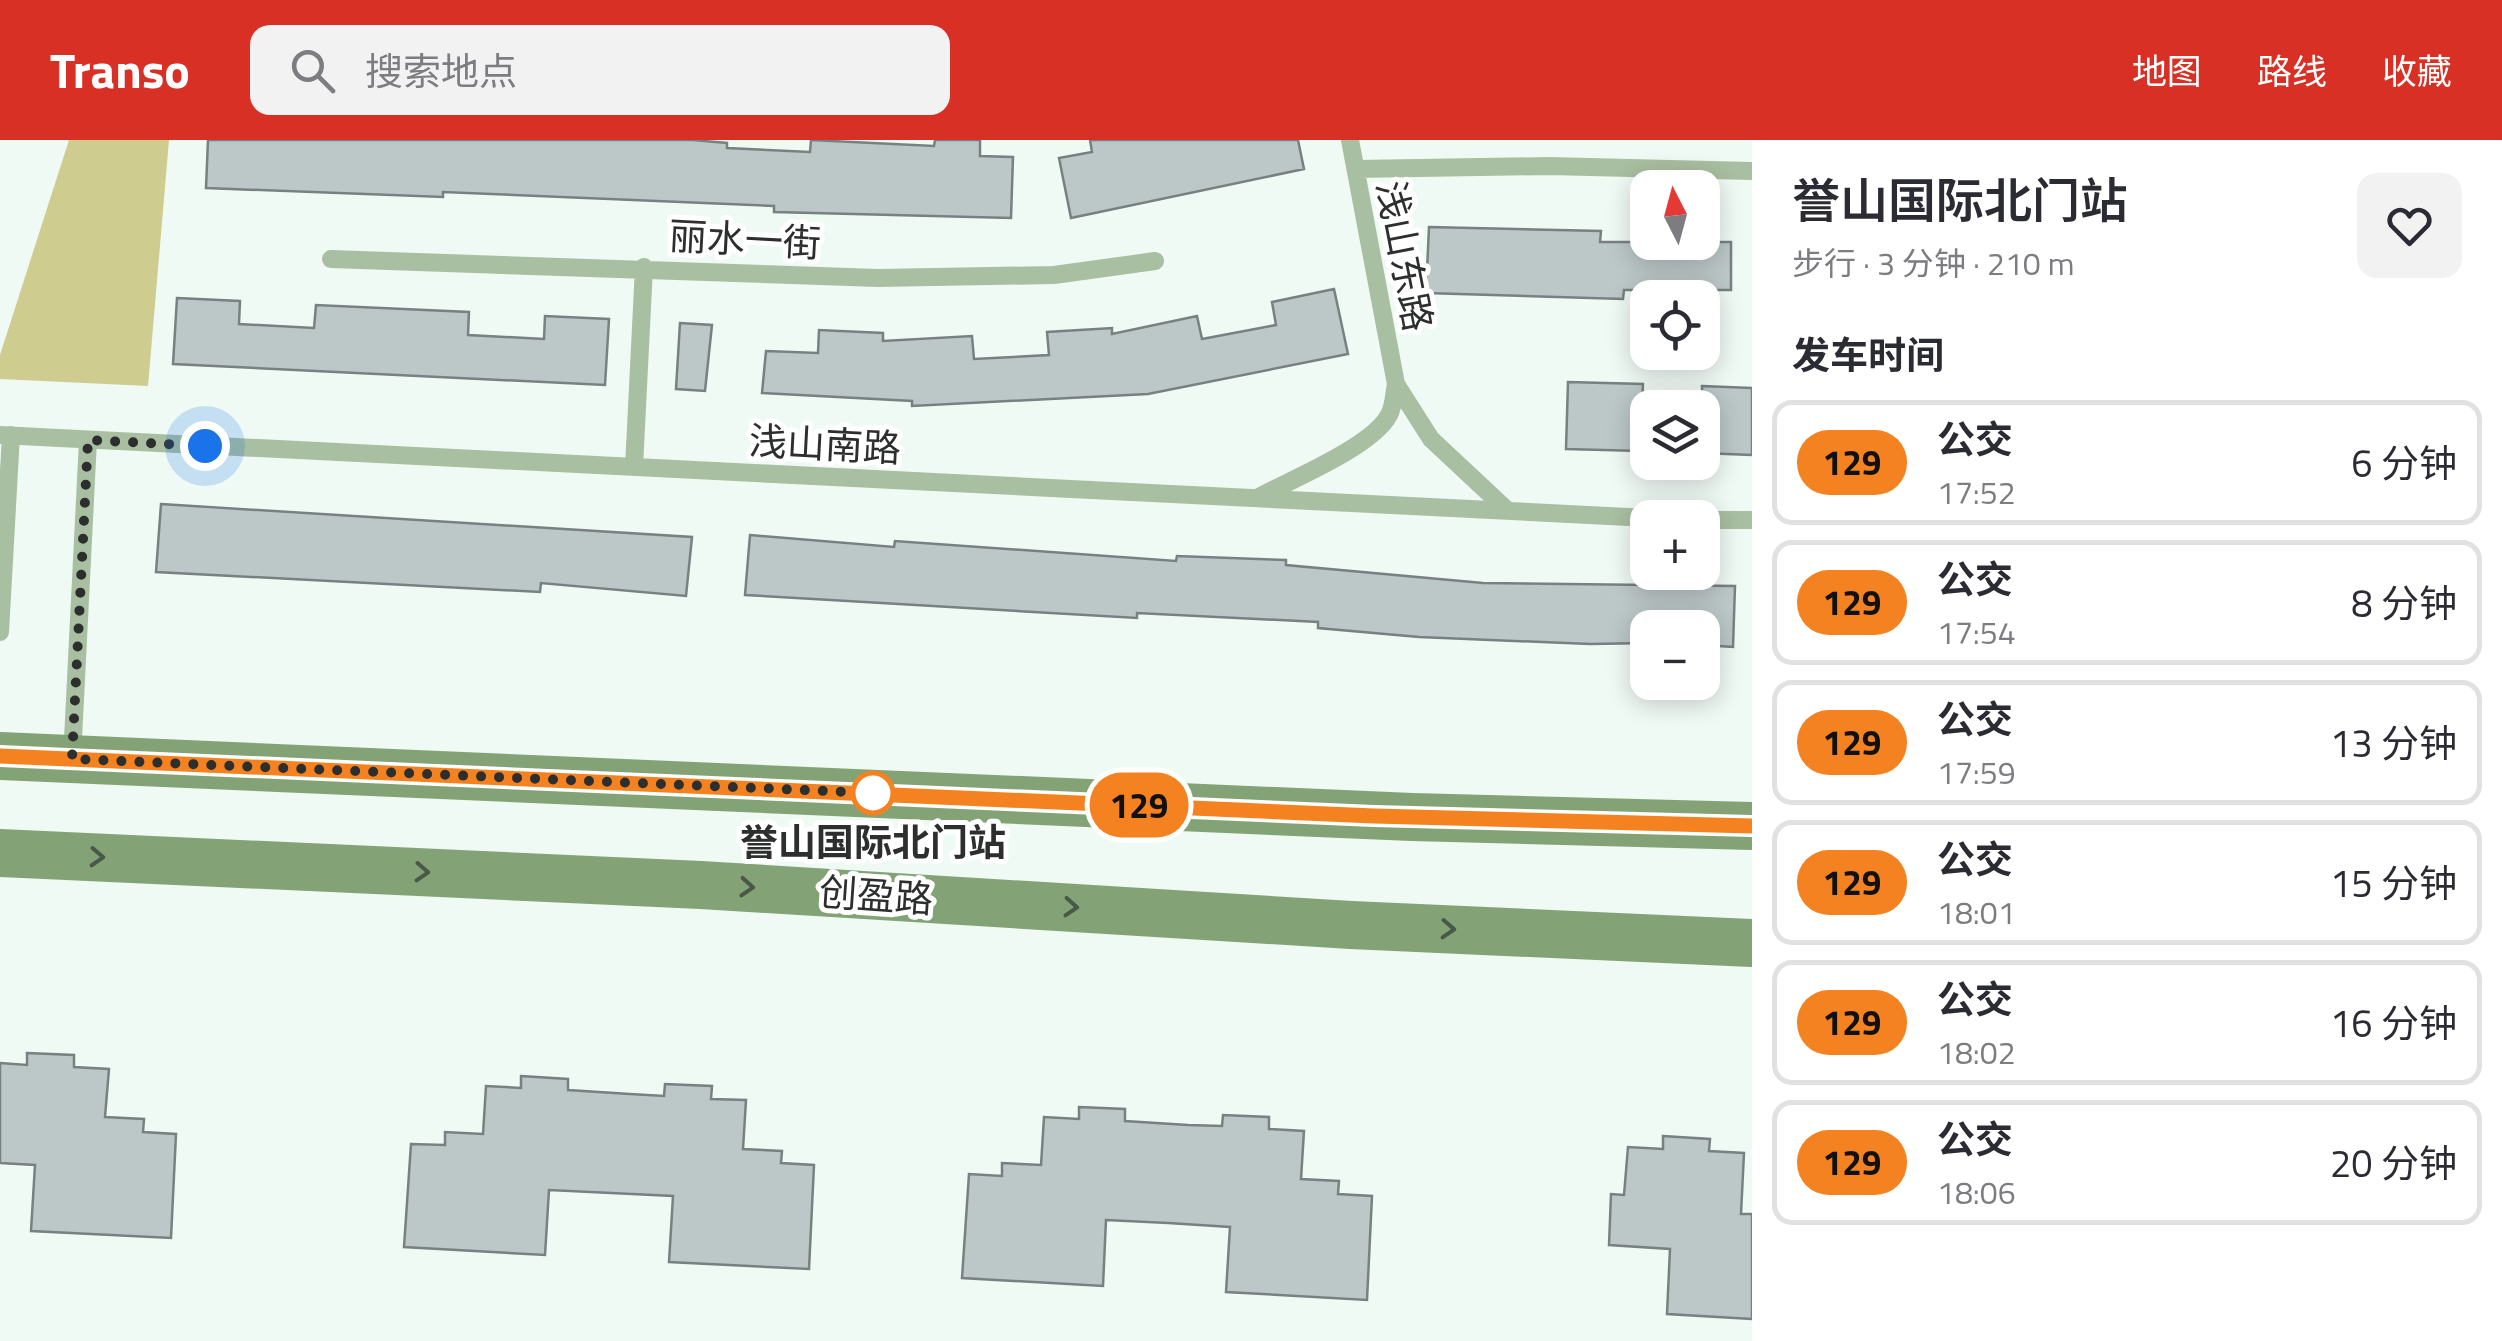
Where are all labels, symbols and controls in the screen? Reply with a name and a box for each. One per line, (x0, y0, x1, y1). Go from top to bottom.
search box (250, 25, 950, 115)
text: Transo (50, 34, 190, 107)
text: 搜索地点 (365, 42, 517, 100)
icon: search (285, 43, 340, 98)
text: 地图 (2132, 44, 2202, 98)
text: 路线 (2257, 44, 2327, 98)
text: 收藏 (2382, 44, 2452, 98)
text: 誉山国际北门站 (1792, 164, 2128, 237)
north arrow (1630, 170, 1720, 260)
map controls (1630, 170, 1720, 700)
button: heart (2357, 173, 2462, 278)
street label: 浅山东路 (1362, 176, 1448, 336)
street label: 丽水一街 (668, 206, 822, 272)
text: 步行 · 3 分钟 · 210 m (1792, 239, 2075, 287)
button: locate (1630, 280, 1720, 370)
text: 发车时间 (1792, 326, 1944, 384)
button: layers (1630, 390, 1720, 480)
text: 公交 (1937, 410, 2013, 468)
street label: 浅山南路 (748, 411, 902, 477)
your location (180, 421, 230, 471)
text: 6 分钟 (2351, 434, 2457, 492)
text: 129 (1823, 435, 1881, 489)
text: 17:52 (1937, 468, 2016, 516)
button: + (1630, 500, 1720, 590)
text: 公交 (1937, 550, 2013, 608)
text: 8 分钟 (2351, 574, 2457, 632)
text: 129 (1823, 575, 1881, 629)
text: 17:54 (1937, 608, 2016, 656)
button: − (1630, 610, 1720, 700)
text: 公交 (1937, 690, 2013, 748)
text: 13 分钟 (2330, 714, 2457, 772)
text: 129 (1823, 715, 1881, 769)
text: 17:59 (1937, 748, 2016, 796)
marker: 誉山国际北门站 (852, 772, 894, 814)
line badge: 129 (1082, 772, 1196, 838)
text: 129 (1110, 778, 1168, 832)
place label: 誉山国际北门站 (740, 813, 1006, 871)
text: 公交 (1937, 830, 2013, 888)
one-way arrow (90, 846, 106, 867)
text: 15 分钟 (2330, 854, 2457, 912)
text: 129 (1823, 855, 1881, 909)
one-way arrow (415, 861, 431, 882)
street label: 创盈路 (817, 862, 935, 928)
one-way arrow (739, 876, 755, 897)
text: 18:01 (1937, 888, 2016, 936)
one-way arrow (1064, 896, 1080, 917)
one-way arrow (1441, 918, 1457, 939)
text: 公交 (1937, 970, 2013, 1028)
text: 16 分钟 (2330, 994, 2457, 1052)
text: 129 (1823, 995, 1881, 1049)
text: 18:02 (1937, 1028, 2016, 1076)
text: 公交 (1937, 1110, 2013, 1168)
text: 20 分钟 (2330, 1134, 2457, 1192)
text: 129 (1823, 1135, 1881, 1189)
text: 18:06 (1937, 1168, 2016, 1216)

